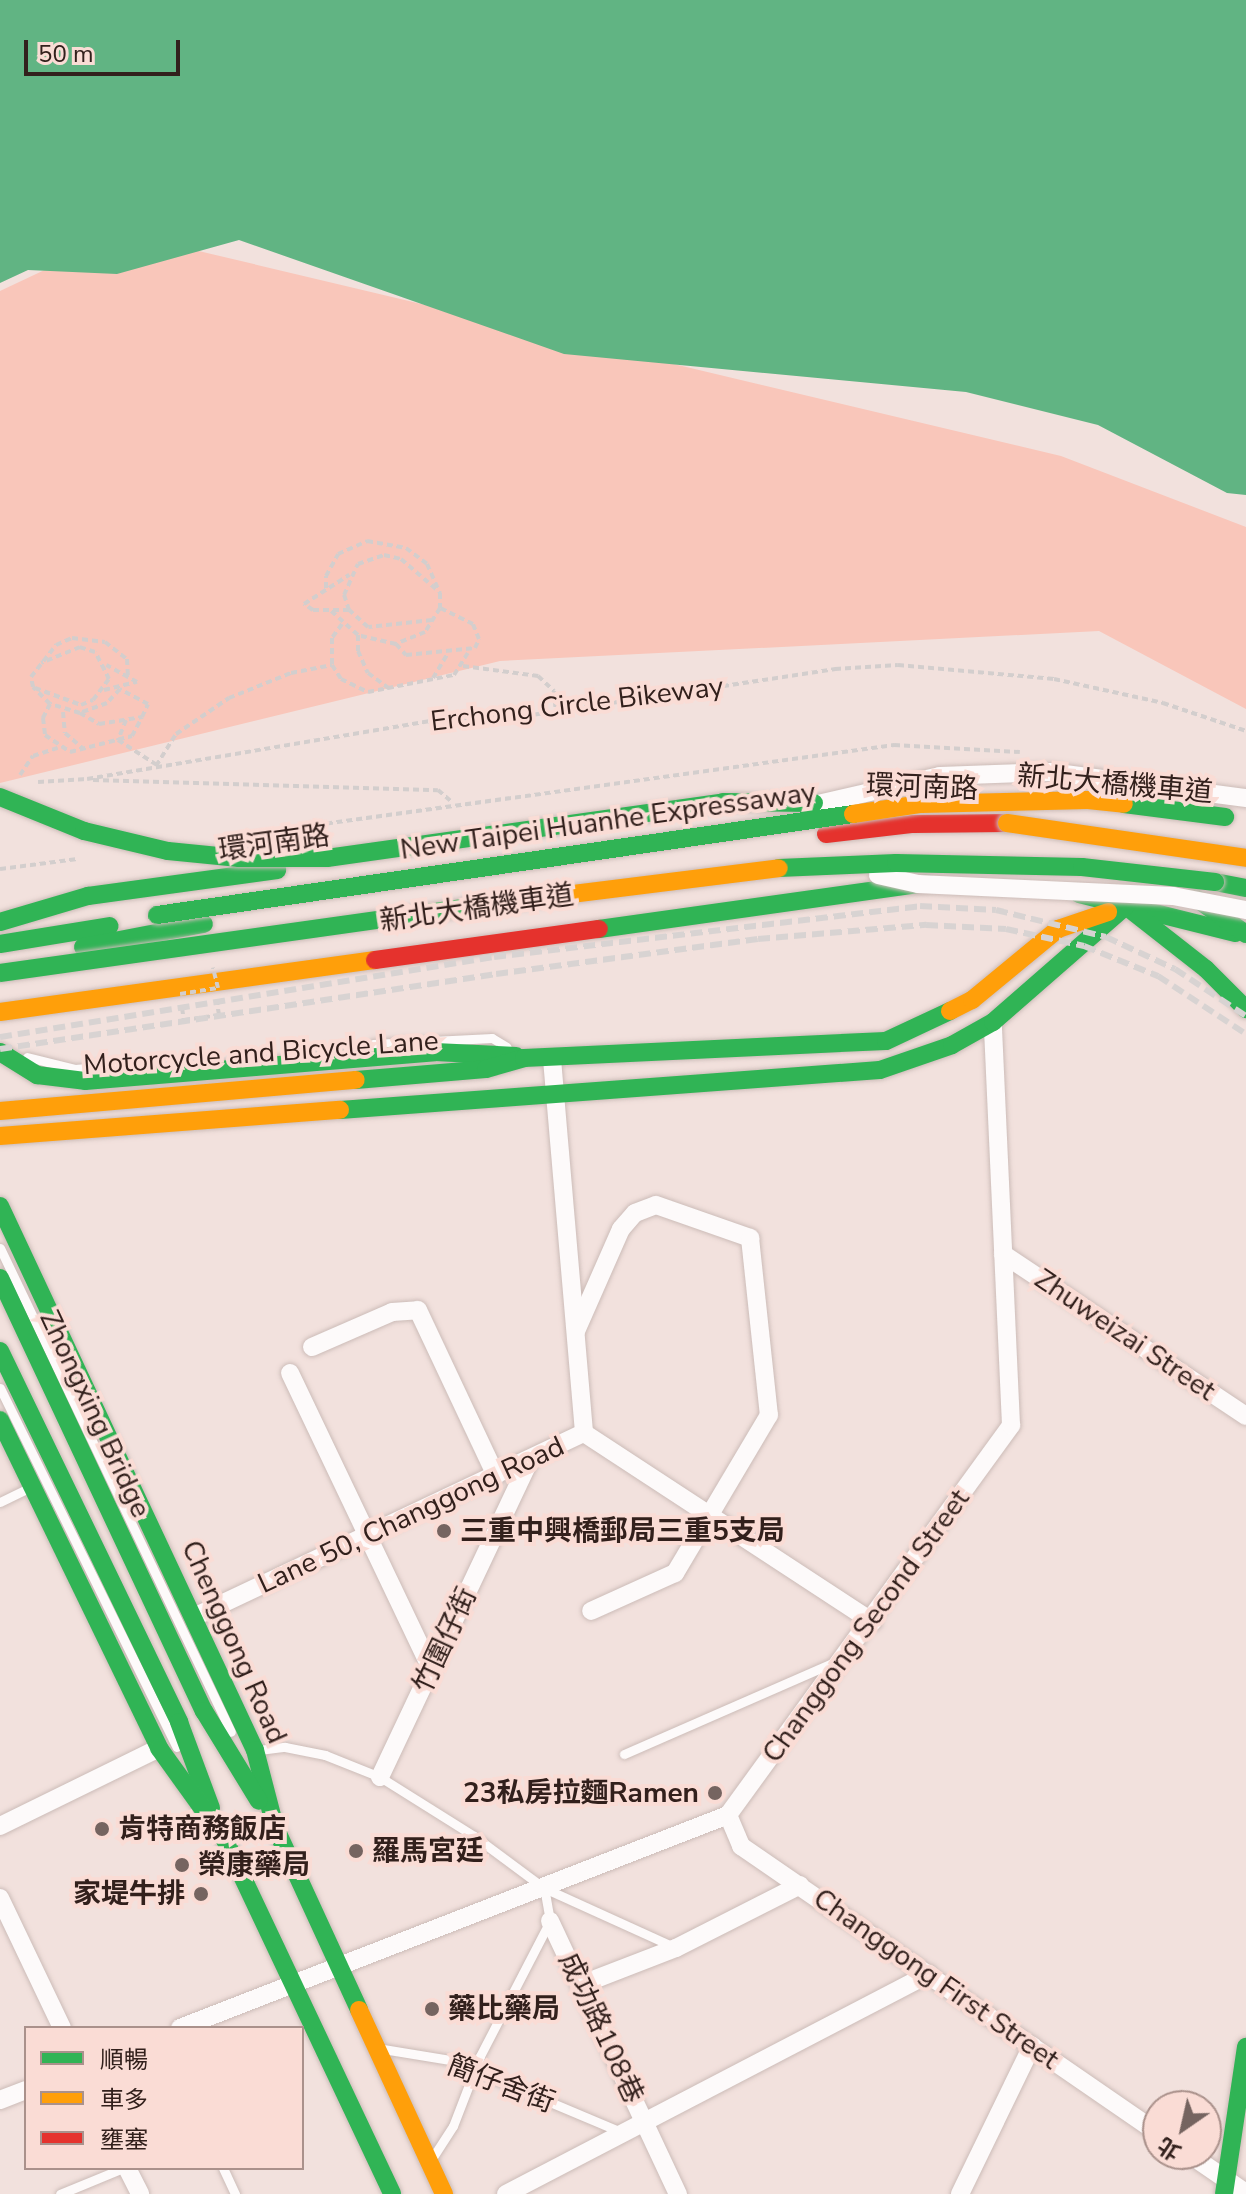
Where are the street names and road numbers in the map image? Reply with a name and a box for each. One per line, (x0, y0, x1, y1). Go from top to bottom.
street label: Erchong Circle Bikeway (429, 669, 725, 739)
street label: 新北大橋機車道 (1016, 759, 1214, 809)
street label: 環河南路 (865, 768, 979, 806)
street label: New Taipei Huanhe Expressaway (398, 775, 818, 867)
street label: 環河南路 (216, 819, 332, 867)
street label: 新北大橋機車道 (378, 878, 576, 938)
street label: Motorcycle and Bicycle Lane (82, 1024, 440, 1082)
street label: Zhuweizai Street (1028, 1262, 1222, 1408)
street label: Zhongxing Bridge (32, 1305, 158, 1523)
street label: Lane 50, Changgong Road (253, 1429, 569, 1601)
street label: Changgong Second Street (756, 1483, 976, 1769)
street label: Chenggong Road (174, 1535, 294, 1749)
street label: 竹圍仔街 (406, 1582, 484, 1698)
street label: Changgong First Street (807, 1882, 1065, 2076)
street label: 成功路108巷 (551, 1947, 651, 2109)
street label: 簡仔舍街 (443, 2048, 559, 2120)

